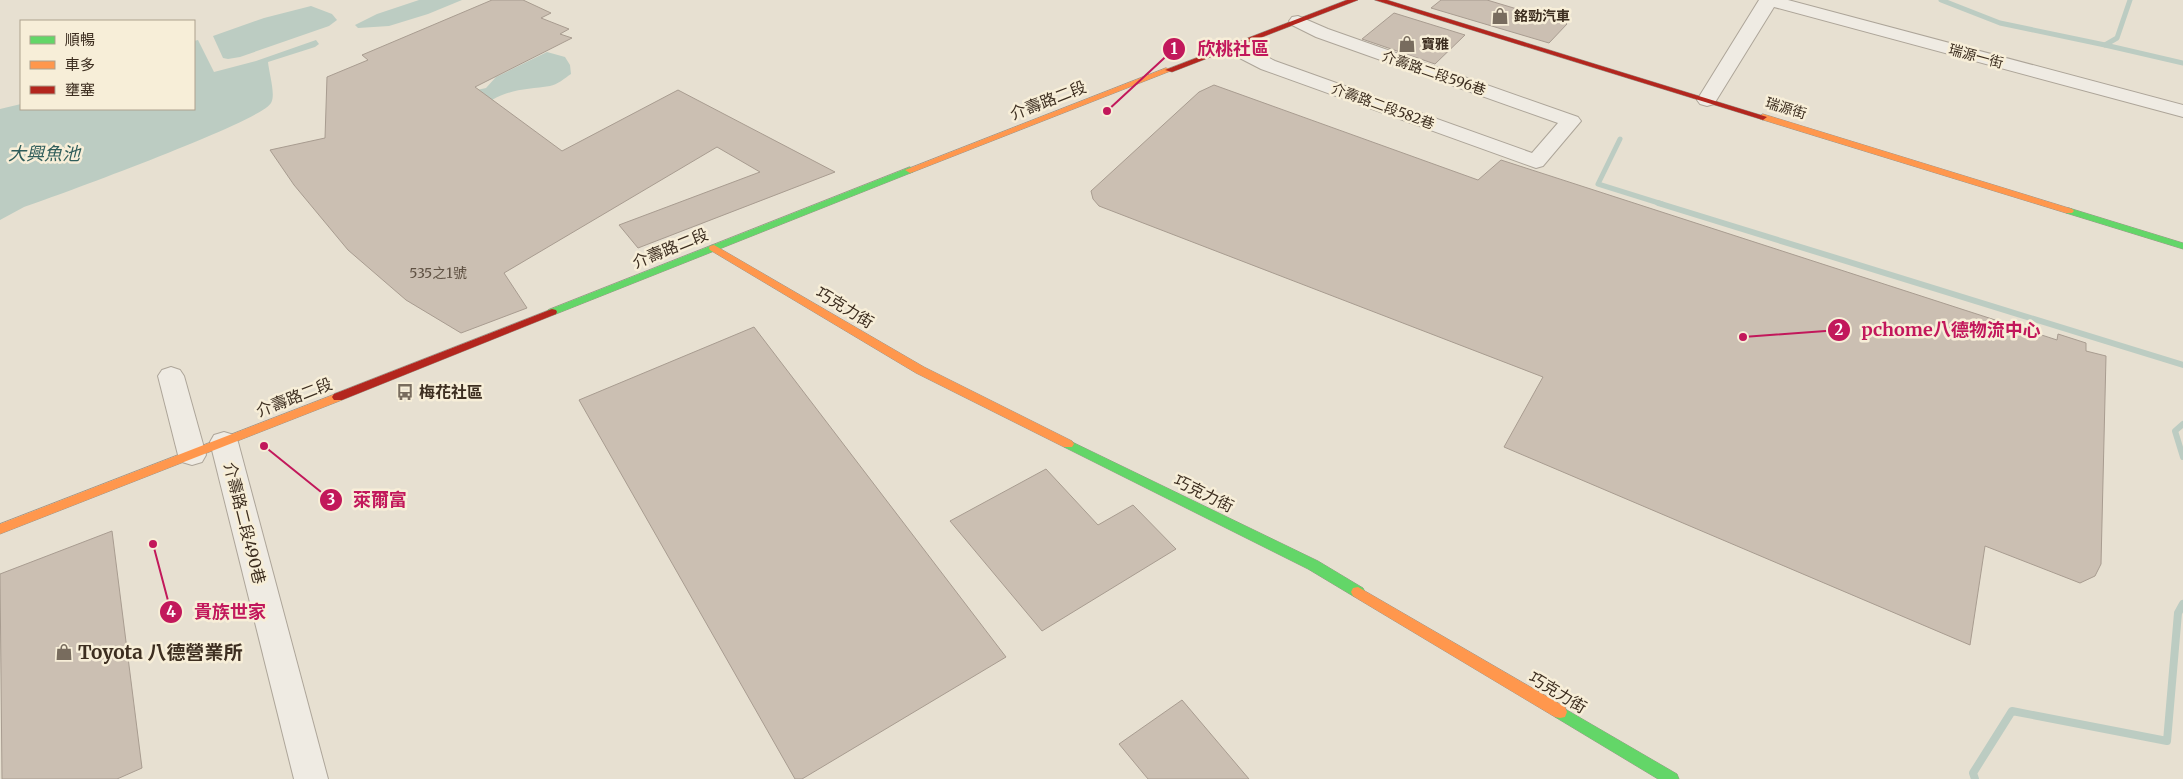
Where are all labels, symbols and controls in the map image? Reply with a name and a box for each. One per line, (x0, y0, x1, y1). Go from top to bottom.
shop icon: 銘勁汽車 (1490, 6, 1510, 26)
place label: 銘勁汽車 (1514, 7, 1570, 25)
legend (20, 20, 195, 110)
text: 順暢 (65, 30, 95, 49)
callout: 欣桃社區 (1162, 32, 1279, 65)
shop icon: 寶雅 (1397, 34, 1417, 54)
place label: 寶雅 (1421, 35, 1449, 53)
text: 欣桃社區 (1197, 37, 1269, 60)
text: 1 (1171, 39, 1178, 58)
street label: 瑞源一街 (1947, 40, 2005, 72)
street label: 介壽路二段596巷 (1380, 47, 1488, 99)
text: 車多 (65, 55, 95, 74)
street label: 介壽路二段 (1007, 76, 1089, 124)
street label: 介壽路二段582巷 (1329, 79, 1437, 133)
text: 壅塞 (65, 80, 95, 99)
street label: 瑞源街 (1763, 93, 1809, 123)
water label: 大興魚池 (8, 142, 82, 165)
street label: 介壽路二段 (629, 224, 711, 272)
house number: 535之1號 (409, 264, 467, 282)
street label: 巧克力街 (812, 282, 878, 332)
callout: pchome八德物流中心 (1826, 313, 2051, 346)
text: pchome八德物流中心 (1861, 318, 2041, 341)
text: 2 (1835, 320, 1844, 339)
street label: 介壽路二段 (253, 373, 335, 421)
bus stop icon: 梅花社區 (395, 382, 415, 402)
place label: 梅花社區 (419, 382, 483, 402)
street label: 介壽路二段490巷 (220, 460, 270, 586)
street label: 巧克力街 (1171, 470, 1237, 516)
callout: 萊爾富 (318, 483, 417, 516)
text: 萊爾富 (353, 488, 407, 511)
text: 3 (327, 490, 335, 509)
callout: 貴族世家 (159, 595, 276, 628)
text: 貴族世家 (194, 600, 266, 623)
text: 4 (166, 602, 176, 621)
place label: Toyota 八德營業所 (78, 640, 242, 664)
shop icon: Toyota 八德營業所 (54, 642, 74, 662)
street label: 巧克力街 (1525, 667, 1591, 717)

